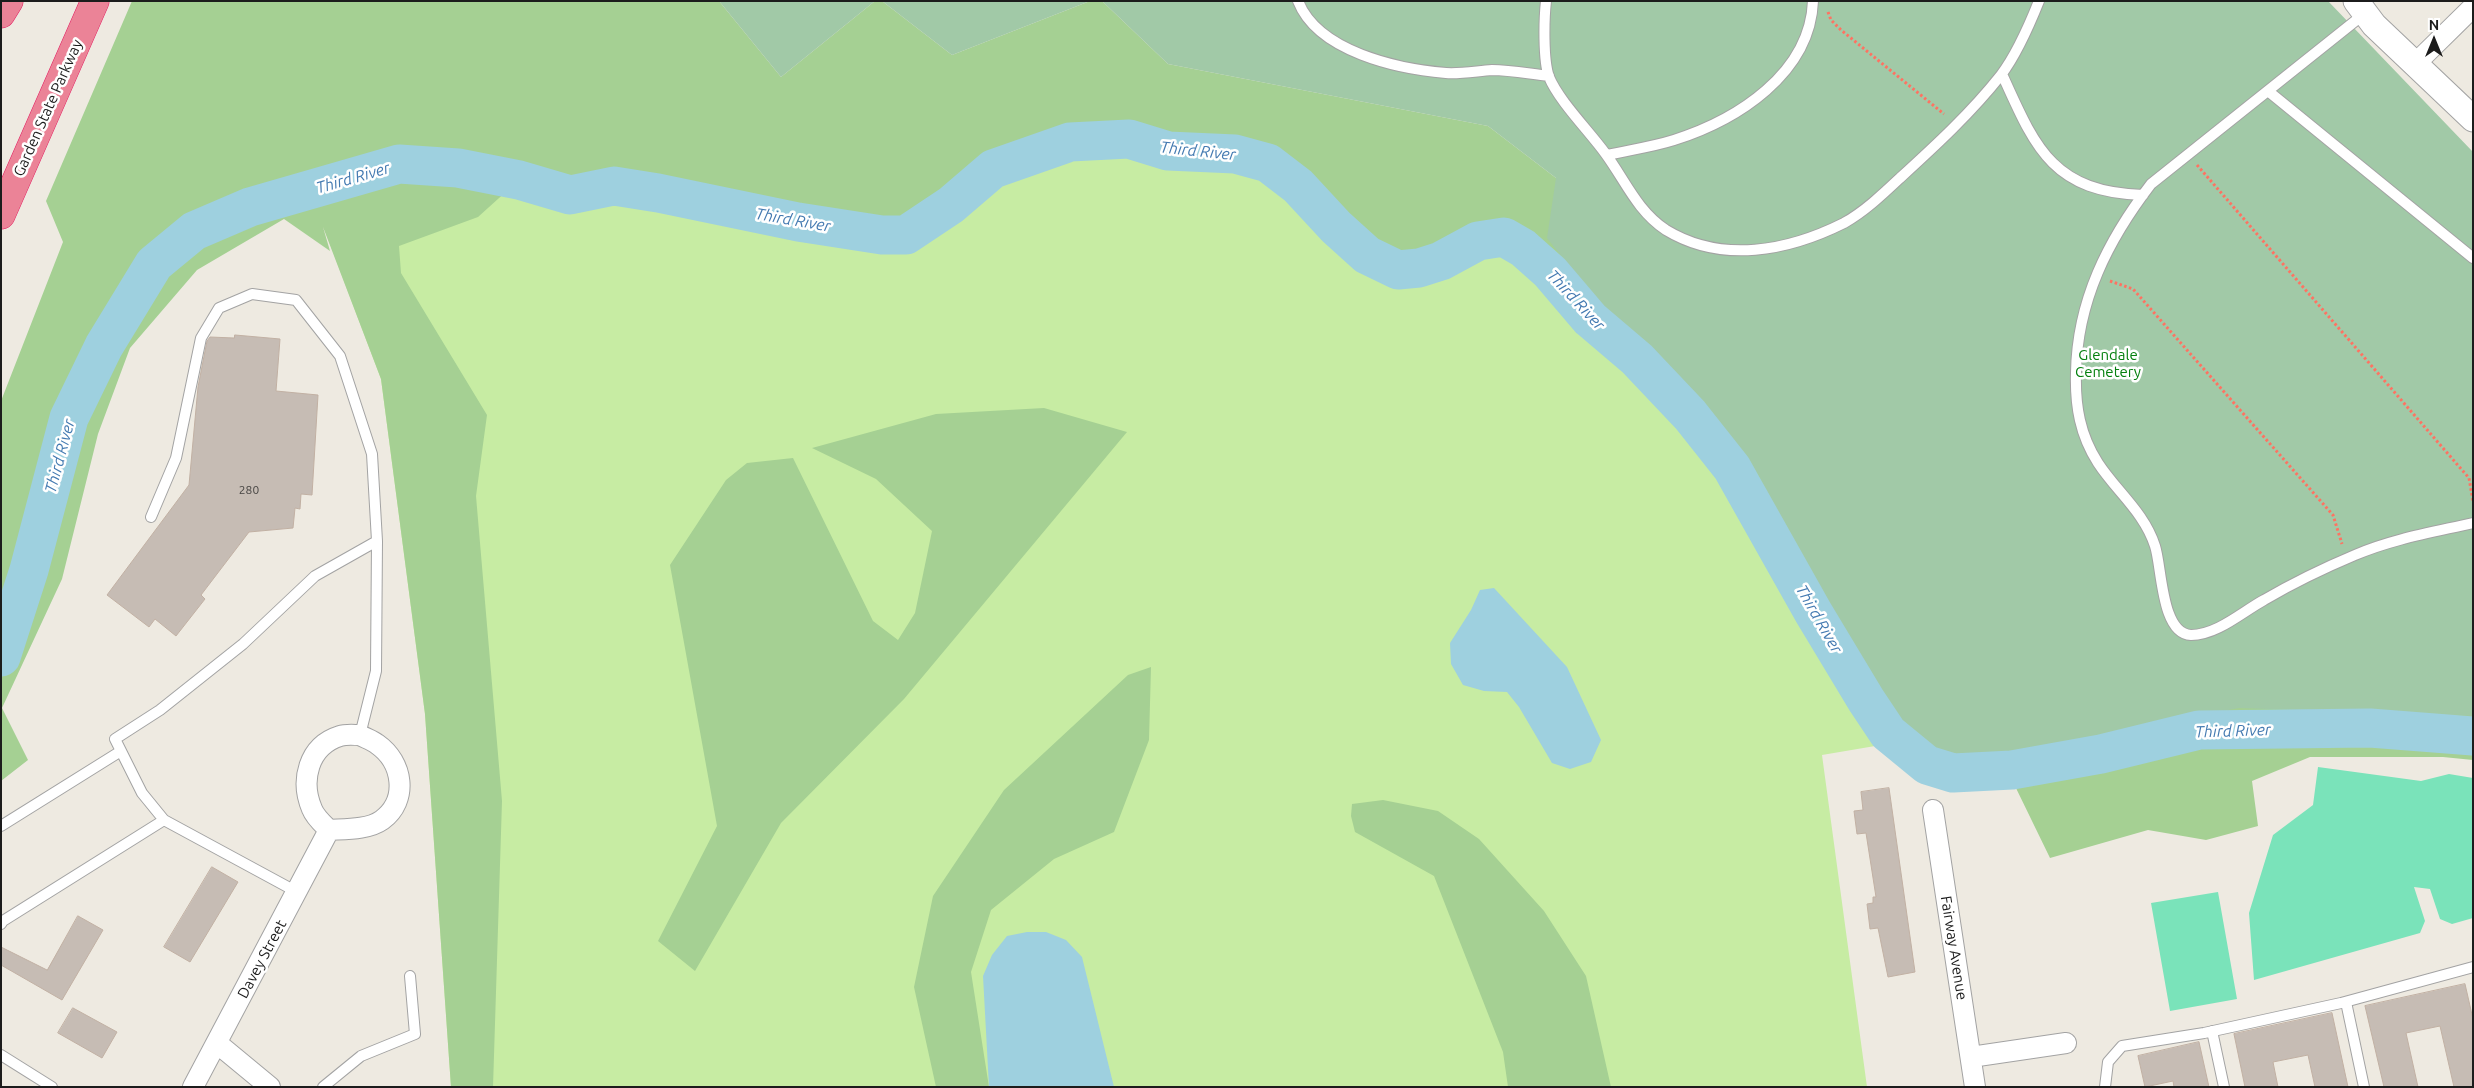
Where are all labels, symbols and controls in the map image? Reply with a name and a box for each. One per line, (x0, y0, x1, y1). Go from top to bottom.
north arrow (2409, 15, 2459, 65)
text: N (2429, 17, 2439, 33)
street label: Garden State Parkway (10, 37, 86, 179)
water label: Third River (1159, 137, 1237, 165)
water label: Third River (314, 158, 392, 198)
water label: Third River (754, 204, 832, 236)
water label: Third River (1543, 266, 1609, 334)
park label: Glendale Cemetery (2075, 346, 2141, 381)
water label: Third River (41, 417, 79, 495)
house number: 280 (239, 483, 259, 497)
water label: Third River (1792, 581, 1846, 657)
water label: Third River (2195, 720, 2271, 742)
street label: Fairway Avenue (1937, 895, 1971, 1001)
street label: Davey Street (234, 917, 290, 1001)

